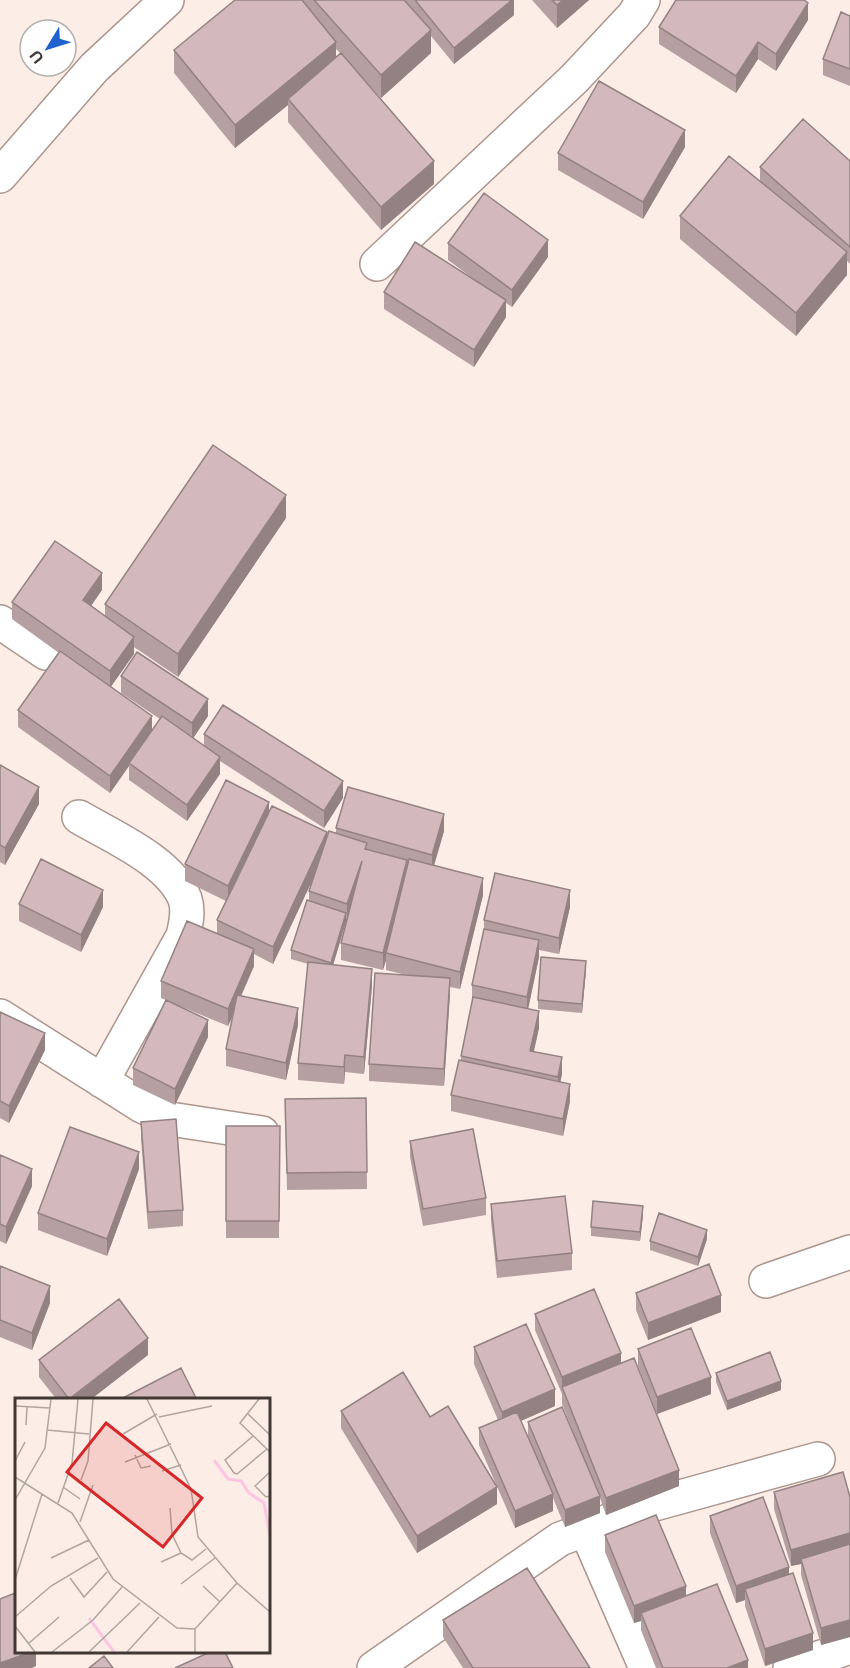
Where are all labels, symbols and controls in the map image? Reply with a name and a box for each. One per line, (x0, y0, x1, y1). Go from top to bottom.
north arrow (18, 18, 78, 78)
text: U (26, 47, 47, 67)
inset map (15, 1398, 270, 1653)

